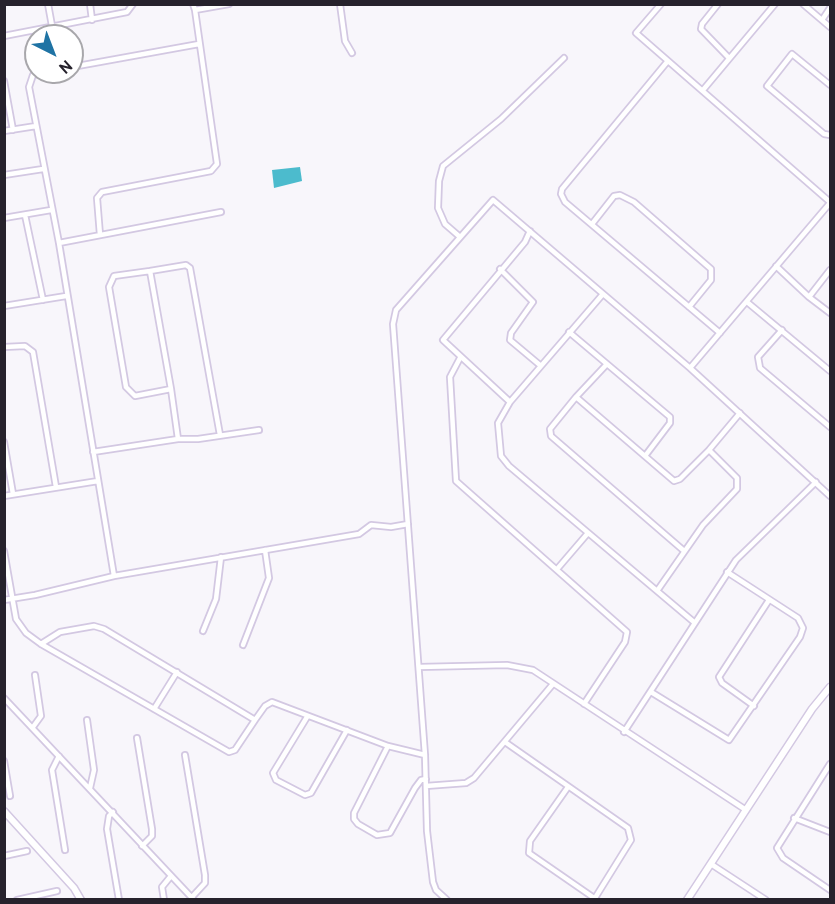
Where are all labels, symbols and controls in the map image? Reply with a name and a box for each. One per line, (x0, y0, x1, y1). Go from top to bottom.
north arrow (24, 24, 84, 84)
text: N (54, 55, 76, 77)

